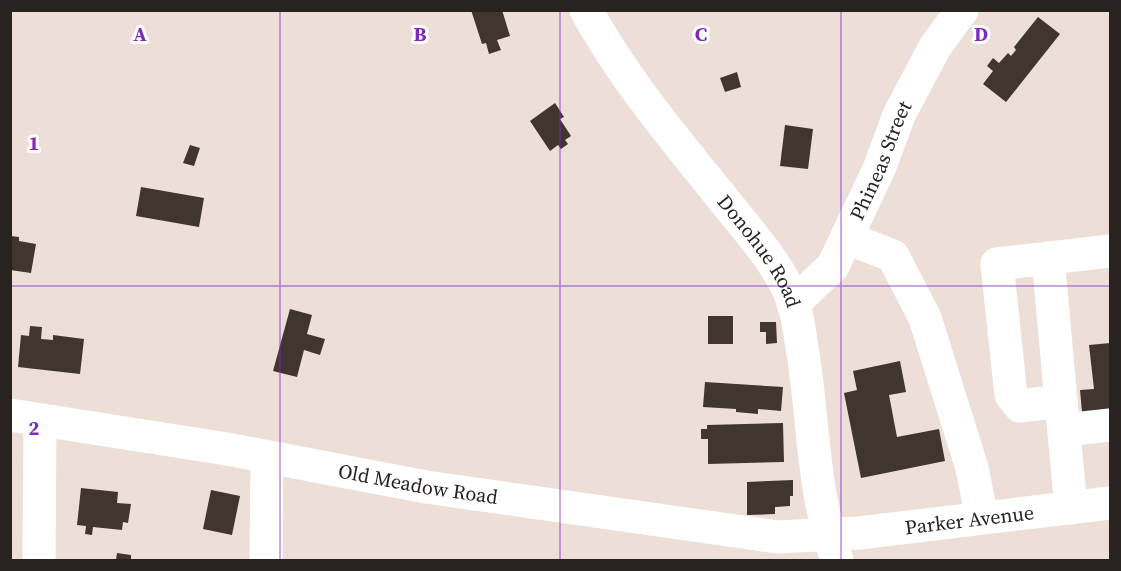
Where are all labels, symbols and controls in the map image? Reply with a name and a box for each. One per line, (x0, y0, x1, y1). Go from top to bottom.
text: A (133, 20, 147, 48)
text: B (413, 20, 427, 48)
text: C (695, 20, 707, 48)
text: D (974, 20, 988, 48)
street label: Phineas Street (843, 95, 918, 225)
text: 1 (29, 129, 39, 157)
street label: Donohue Road (711, 189, 808, 311)
text: 2 (29, 414, 40, 442)
street label: Old Meadow Road (336, 457, 500, 511)
street label: Parker Avenue (903, 498, 1035, 541)

